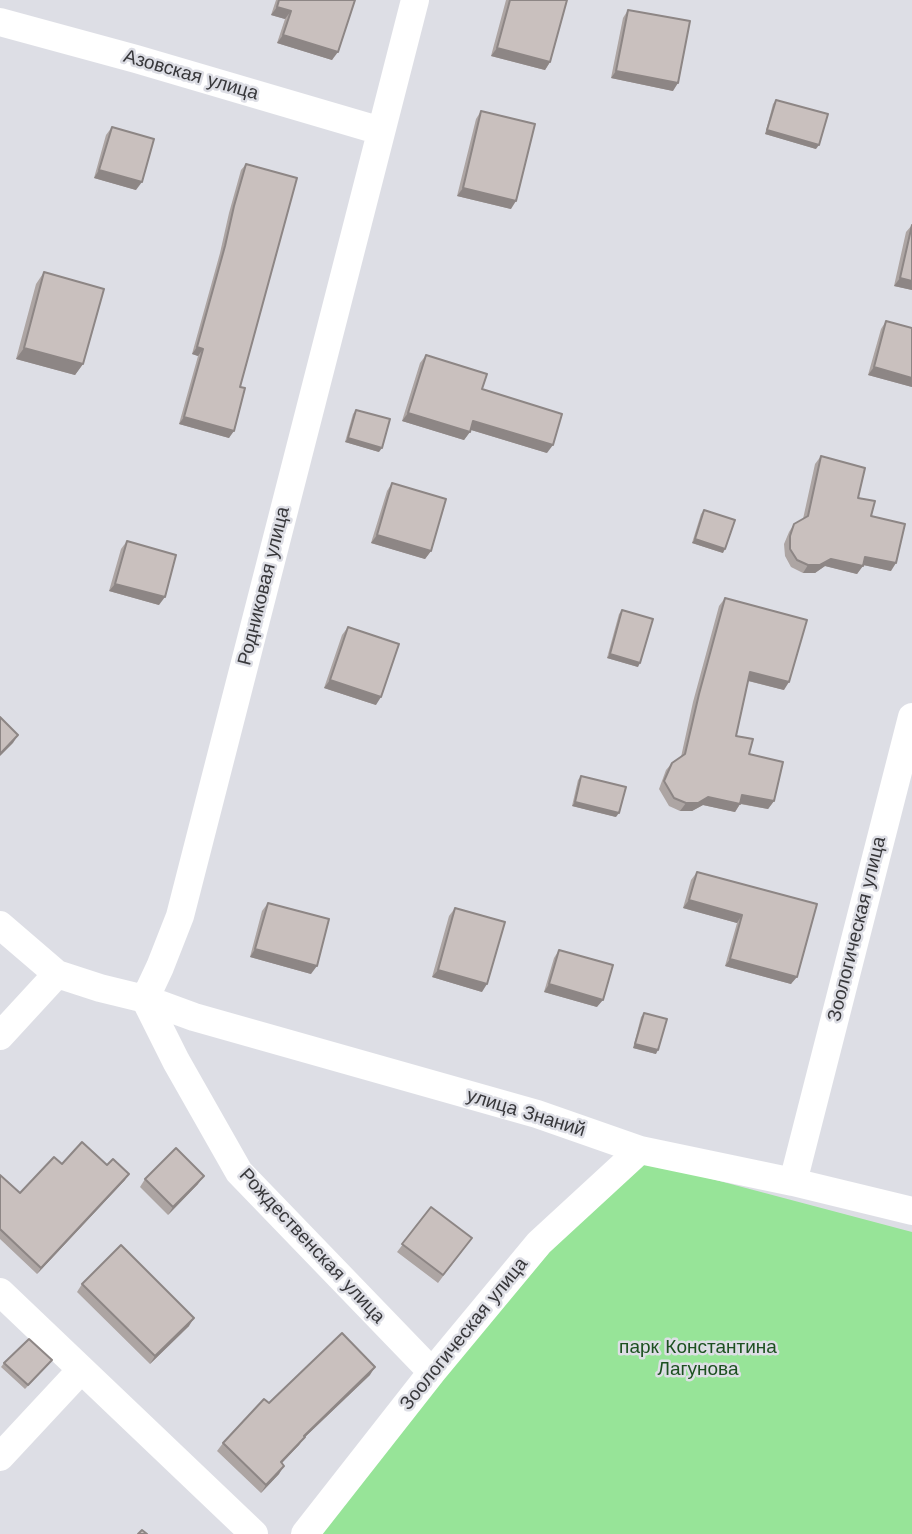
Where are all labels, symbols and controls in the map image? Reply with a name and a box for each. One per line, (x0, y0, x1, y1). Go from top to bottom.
street label: Азовская улица (121, 45, 261, 105)
street label: Родниковая улица (233, 504, 295, 668)
street label: Зоологическая улица (823, 834, 891, 1024)
street label: улица Знаний (464, 1084, 588, 1142)
street label: Рождественская улица (234, 1164, 390, 1328)
street label: Зоологическая улица (395, 1253, 533, 1415)
park label: парк Константина Лагунова (619, 1336, 777, 1380)

